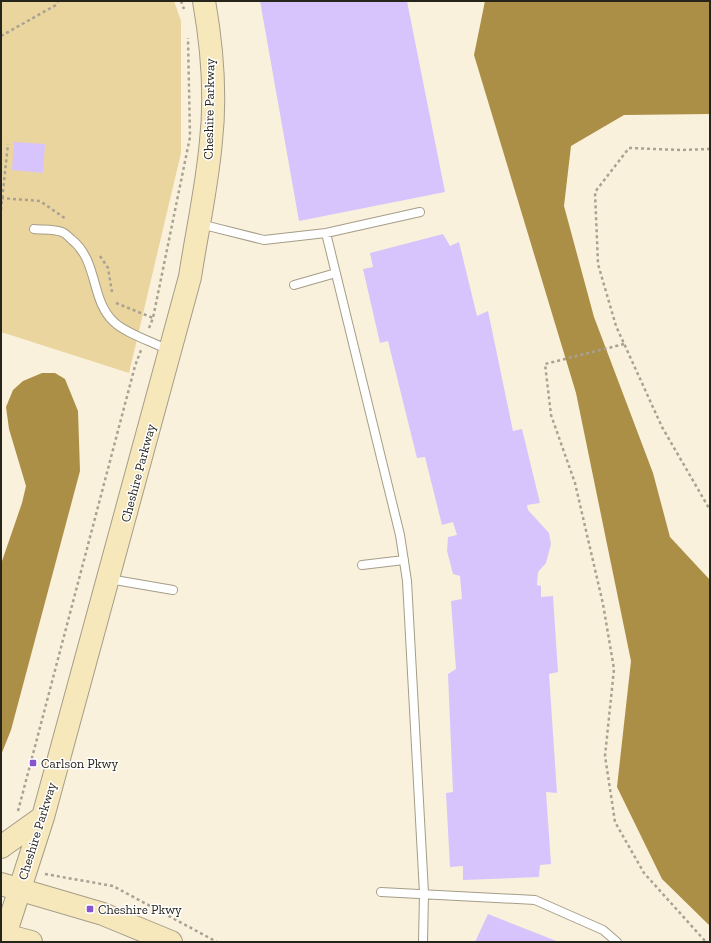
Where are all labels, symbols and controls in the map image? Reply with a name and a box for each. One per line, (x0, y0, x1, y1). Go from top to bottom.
street label: Cheshire Parkway (201, 58, 217, 160)
street label: Cheshire Parkway (118, 422, 158, 524)
place label: Carlson Pkwy (41, 756, 118, 771)
marker: Carlson Pkwy (28, 758, 38, 768)
street label: Cheshire Parkway (15, 780, 59, 882)
place label: Cheshire Pkwy (98, 902, 182, 917)
marker: Cheshire Pkwy (85, 904, 95, 914)

